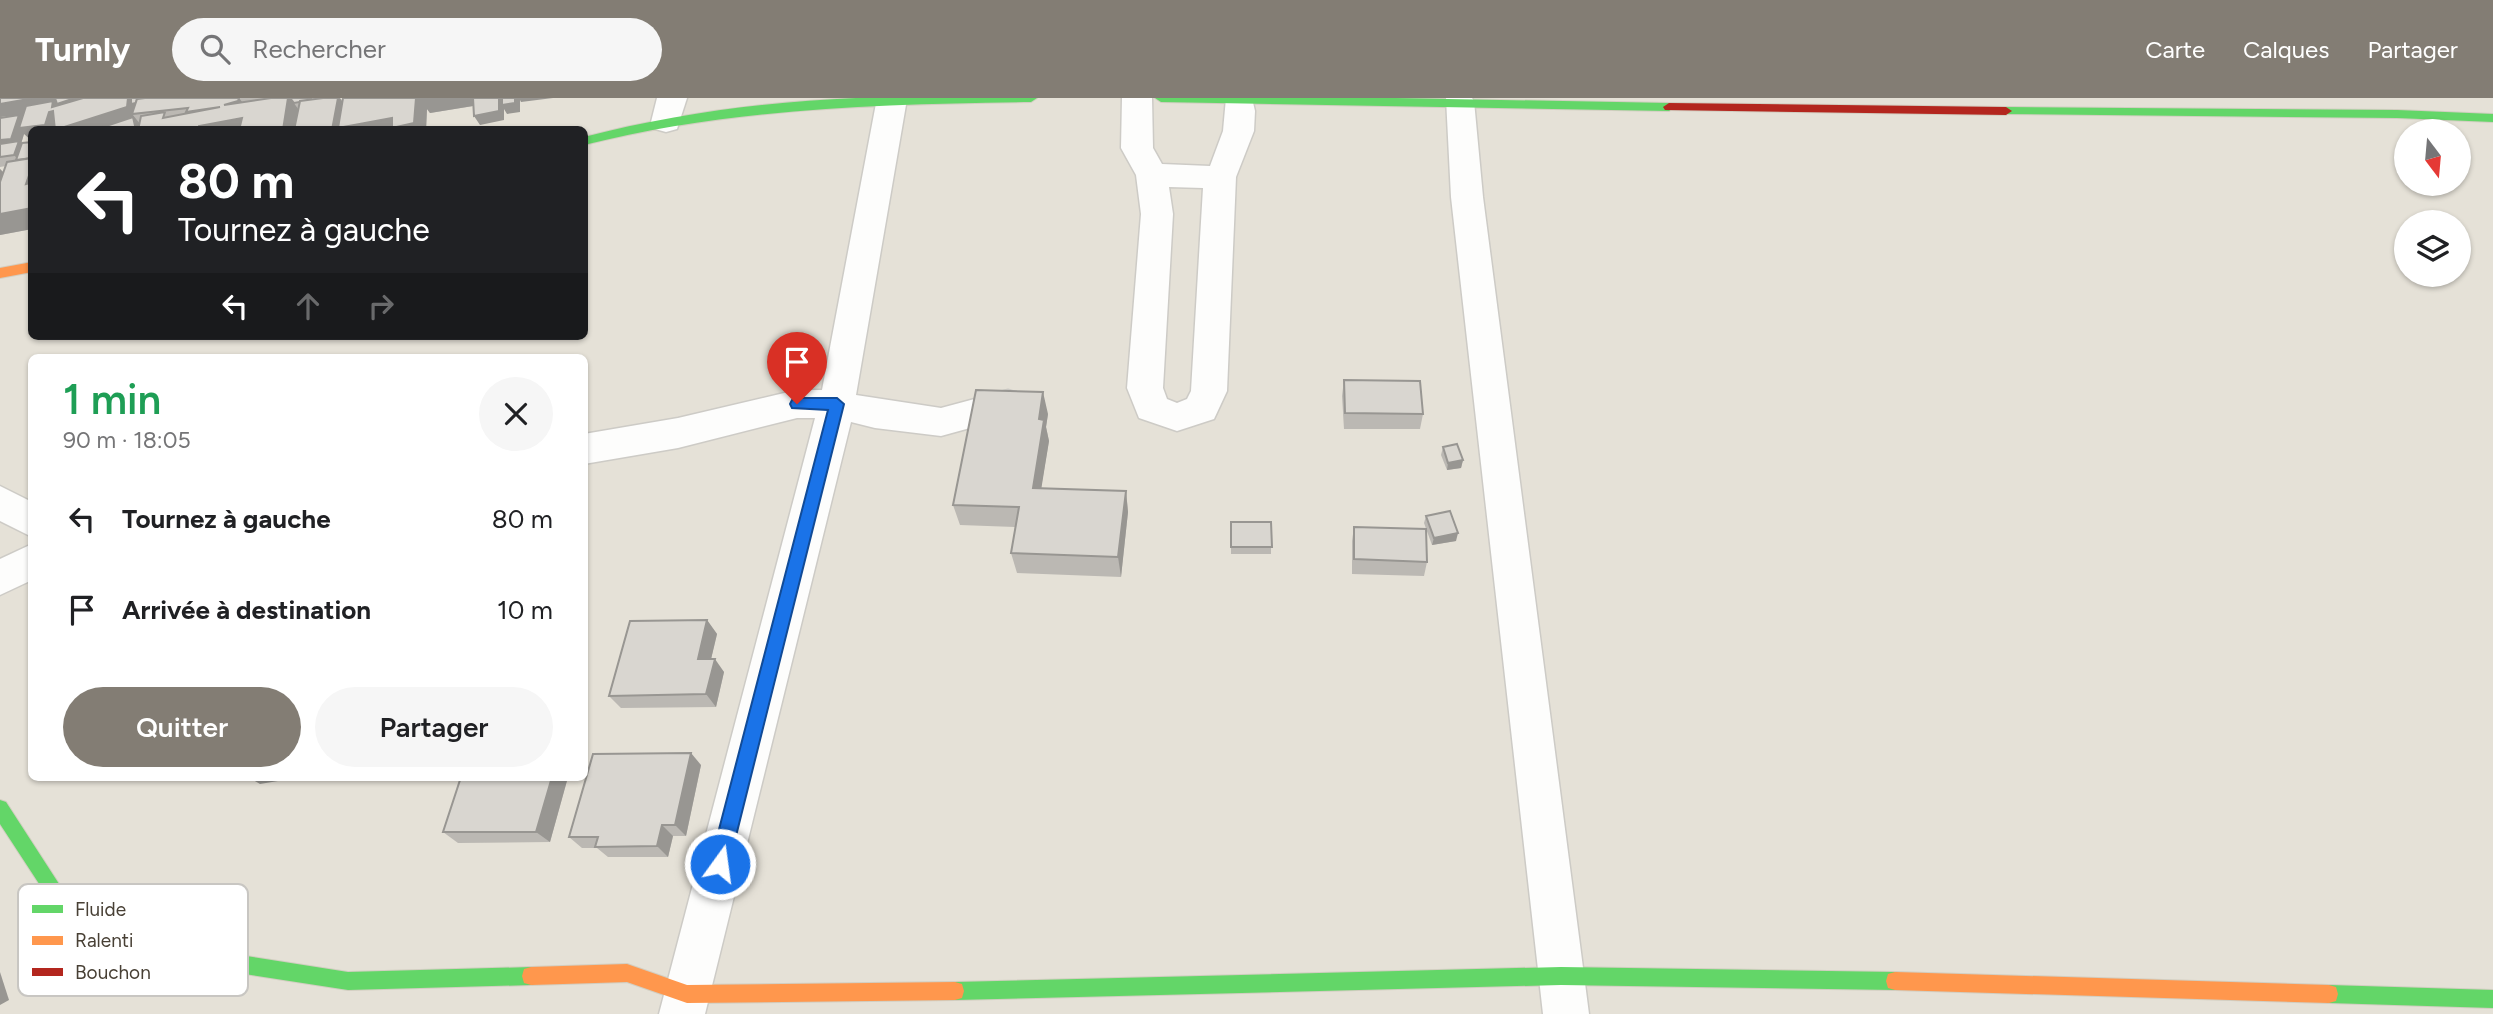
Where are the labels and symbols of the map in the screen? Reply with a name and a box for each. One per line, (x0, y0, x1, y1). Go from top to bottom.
north arrow (2394, 119, 2471, 196)
pin (767, 332, 827, 404)
position arrow (683, 827, 757, 901)
legend (18, 884, 248, 996)
text: Fluide (75, 898, 126, 921)
text: Ralenti (75, 929, 133, 952)
text: Bouchon (75, 961, 151, 984)

